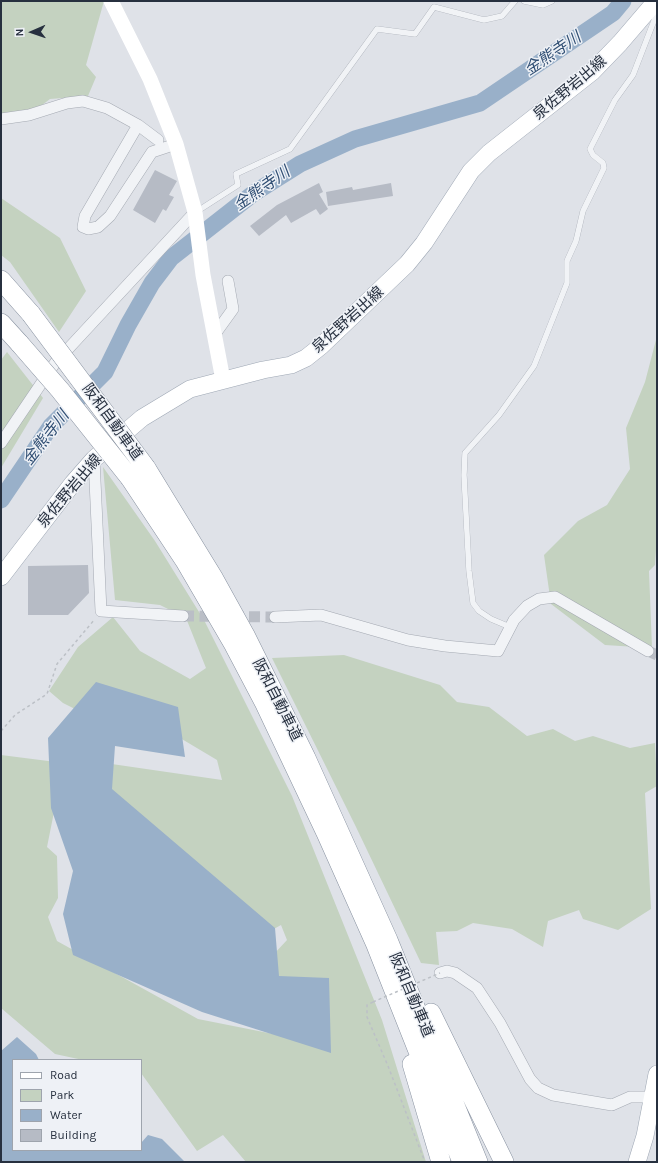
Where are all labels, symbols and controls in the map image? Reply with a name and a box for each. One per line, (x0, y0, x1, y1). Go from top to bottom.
north arrow (12, 12, 52, 52)
text: N (13, 28, 26, 37)
water label: 金熊寺川 (521, 28, 585, 80)
street label: 泉佐野岩出線 (530, 52, 610, 124)
water label: 金熊寺川 (230, 163, 294, 215)
street label: 泉佐野岩出線 (309, 283, 387, 357)
street label: 阪和自動車道 (78, 380, 146, 464)
water label: 金熊寺川 (19, 407, 73, 469)
street label: 泉佐野岩出線 (34, 451, 106, 531)
street label: 阪和自動車道 (249, 656, 305, 744)
street label: 阪和自動車道 (385, 950, 437, 1040)
legend (12, 1059, 142, 1151)
text: Road (50, 1068, 78, 1082)
text: Park (50, 1088, 74, 1102)
text: Water (50, 1108, 82, 1122)
text: Building (50, 1128, 96, 1142)

